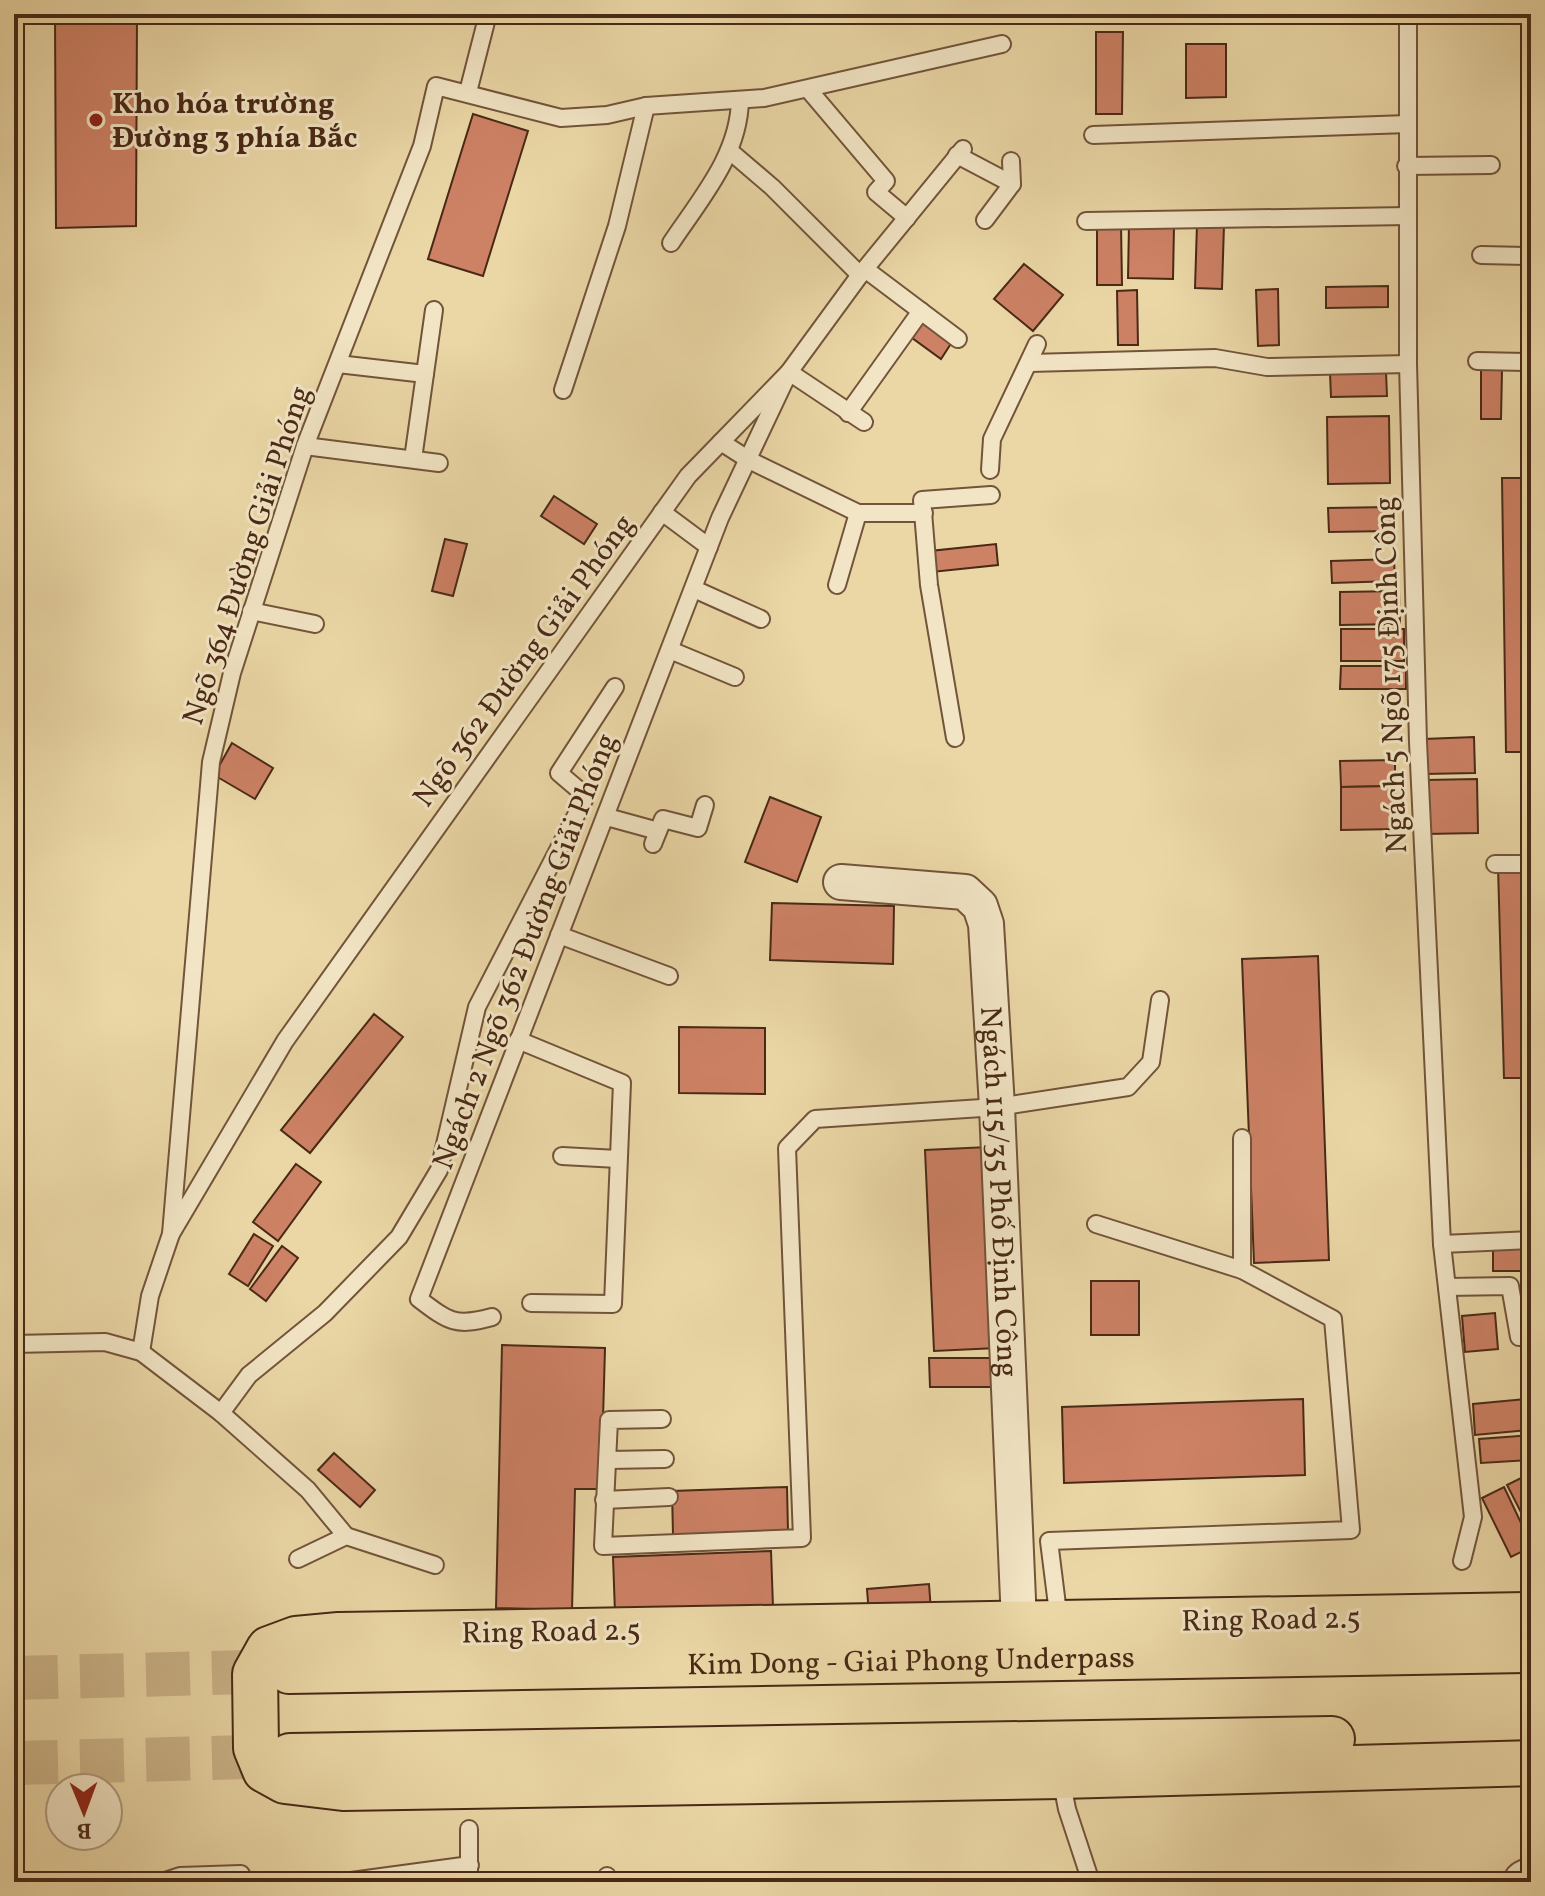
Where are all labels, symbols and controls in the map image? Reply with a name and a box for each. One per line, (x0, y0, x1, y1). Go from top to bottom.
place label: Kho hóa trường Đường 3 phía Bắc (112, 84, 357, 160)
marker: Kho hóa trường Đường 3 phía Bắc (87, 111, 105, 129)
street label: Ngõ 364 Đường Giải Phóng (173, 381, 323, 730)
street label: Ngách 5 Ngõ 175 Định Công (1365, 496, 1419, 854)
street label: Ngõ 362 Đường Giải Phóng (404, 506, 645, 816)
street label: Ngách 2 Ngõ 362 Đường Giải Phóng (423, 727, 629, 1176)
street label: Ngách 115/35 Phố Định Công (968, 1005, 1028, 1378)
street label: Ring Road 2.5 (1181, 1598, 1361, 1644)
street label: Ring Road 2.5 (461, 1610, 641, 1656)
street label: Kim Dong - Giai Phong Underpass (687, 1638, 1135, 1687)
north arrow (44, 1772, 124, 1852)
text: B (77, 1814, 92, 1845)

